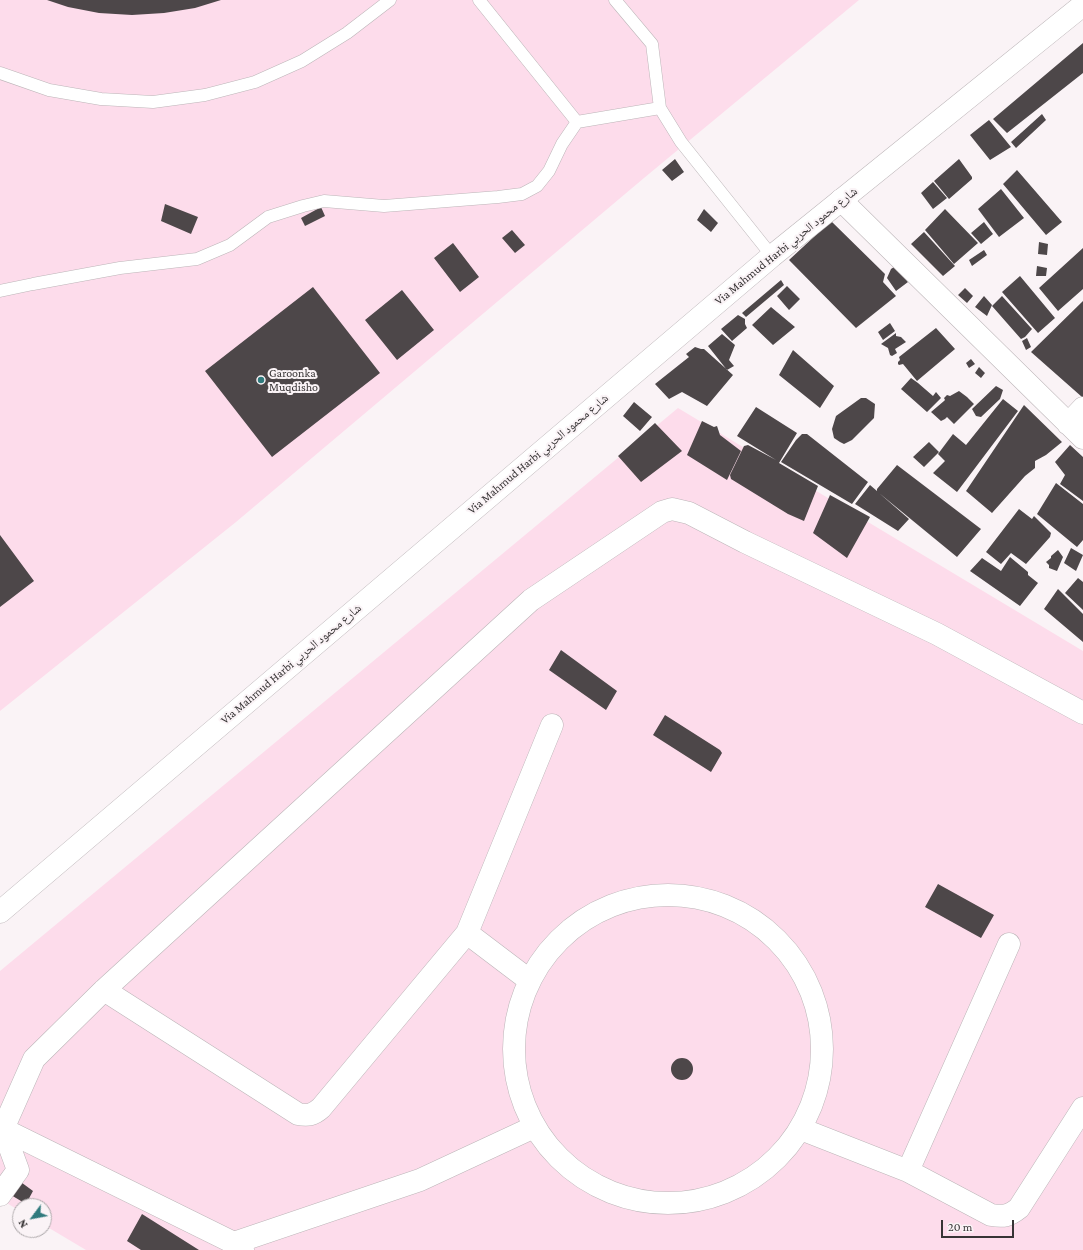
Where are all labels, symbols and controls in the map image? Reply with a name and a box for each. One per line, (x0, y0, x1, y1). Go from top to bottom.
street label: Via Mahmud Harbi شارع محمود الحربي (712, 184, 860, 308)
place label: Garoonka Muqdisho (269, 366, 318, 394)
marker: Garoonka Muqdisho (256, 375, 266, 385)
street label: Via Mahmud Harbi شارع محمود الحربي (465, 391, 611, 517)
street label: Via Mahmud Harbi شارع محمود الحربي (218, 601, 364, 727)
north arrow (12, 1198, 52, 1238)
scale bar (943, 1212, 1016, 1238)
text: N (16, 1217, 30, 1230)
text: 20 m (948, 1220, 972, 1234)

